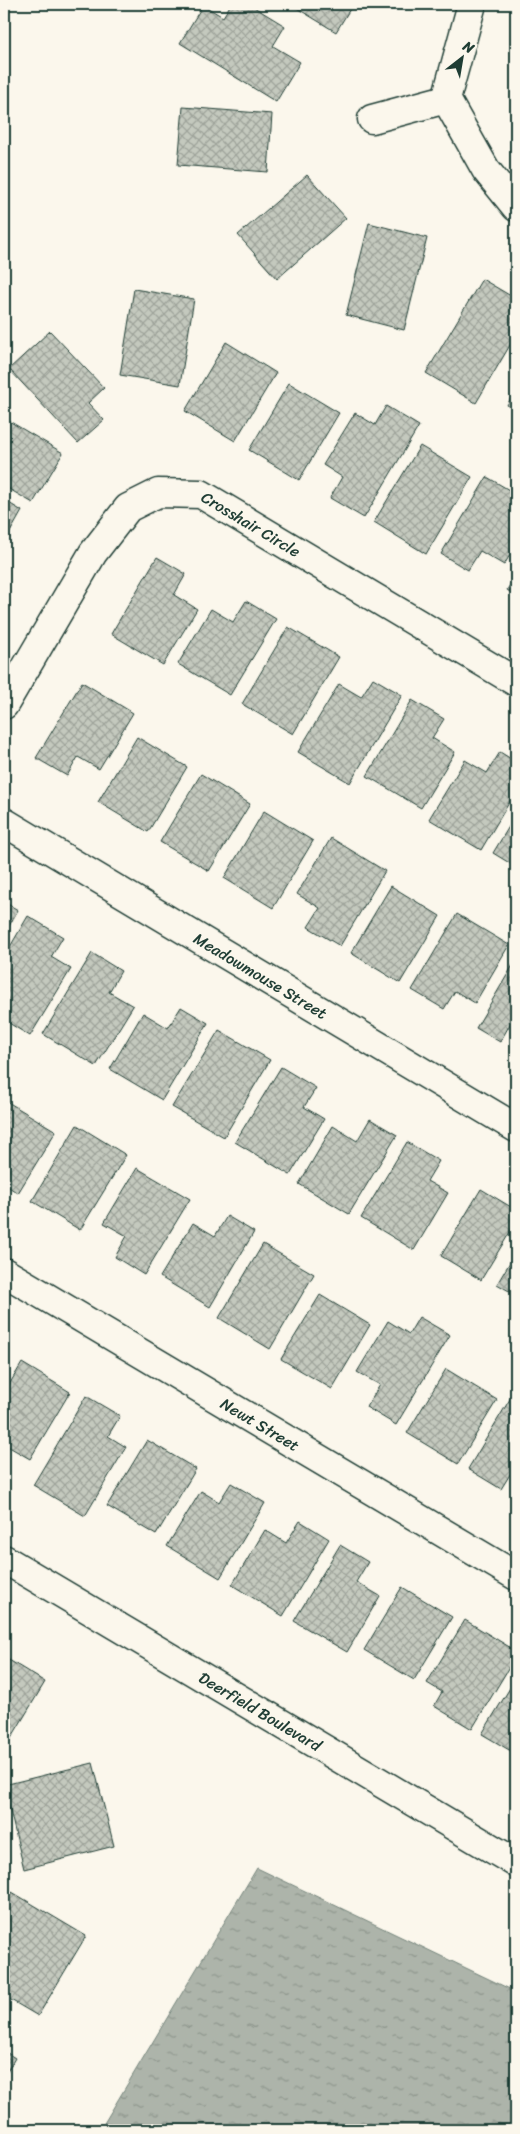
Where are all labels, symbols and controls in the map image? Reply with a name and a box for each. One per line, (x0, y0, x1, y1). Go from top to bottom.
north arrow (438, 32, 488, 82)
text: N (457, 34, 479, 61)
street label: Crosshair Circle (196, 483, 307, 565)
street label: Meadowmouse Street (188, 924, 333, 1027)
street label: Newt Street (215, 1389, 306, 1459)
street label: Deerfield Boulevard (193, 1663, 329, 1760)

